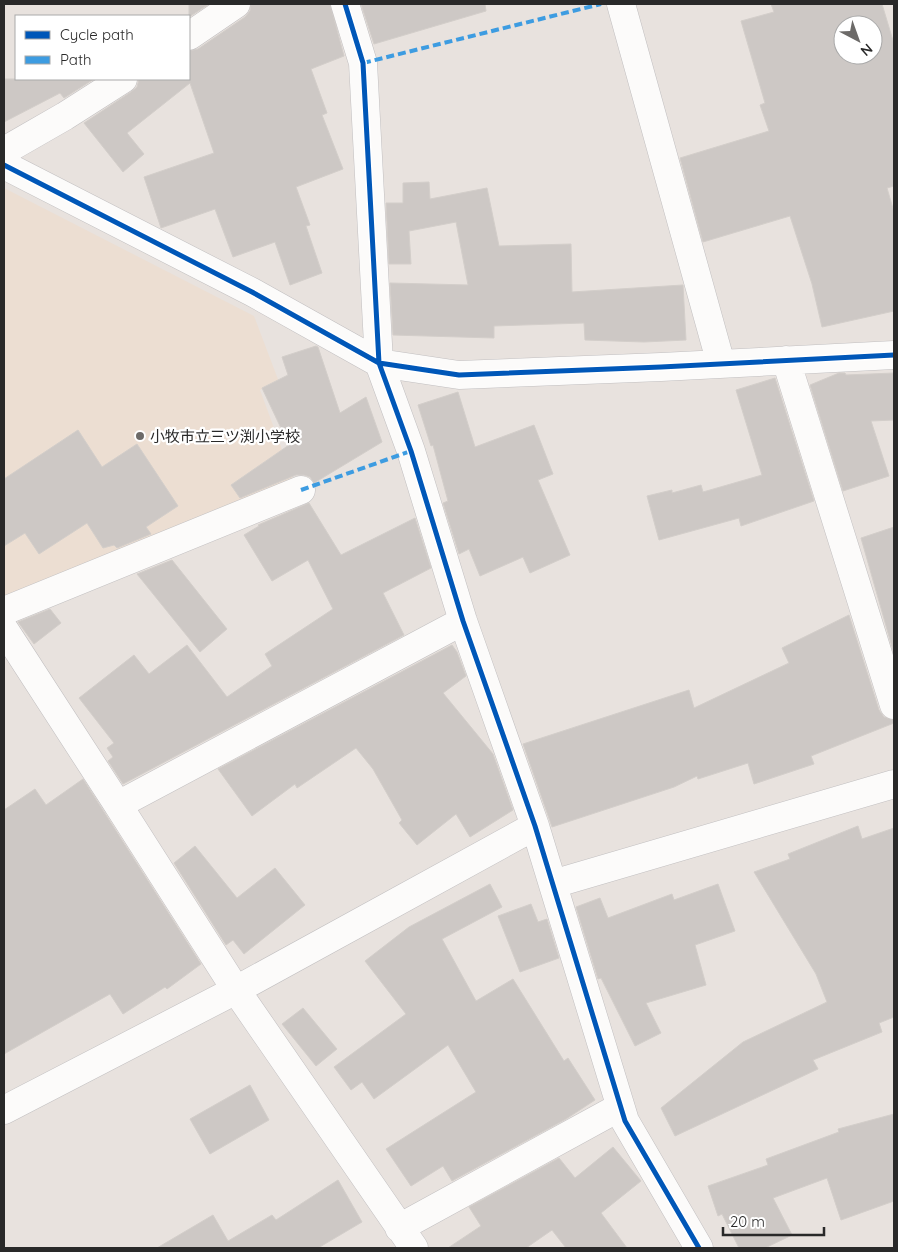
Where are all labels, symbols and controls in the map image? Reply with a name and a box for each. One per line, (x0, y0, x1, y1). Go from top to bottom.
legend (15, 15, 190, 80)
north arrow (833, 15, 883, 65)
text: Cycle path (60, 25, 134, 44)
text: N (857, 40, 876, 60)
text: Path (60, 50, 92, 69)
place label: 小牧市立三ツ渕小学校 (150, 427, 300, 446)
marker: 小牧市立三ツ渕小学校 (134, 430, 146, 442)
scale bar (723, 1204, 824, 1236)
text: 20 m (730, 1212, 765, 1231)

